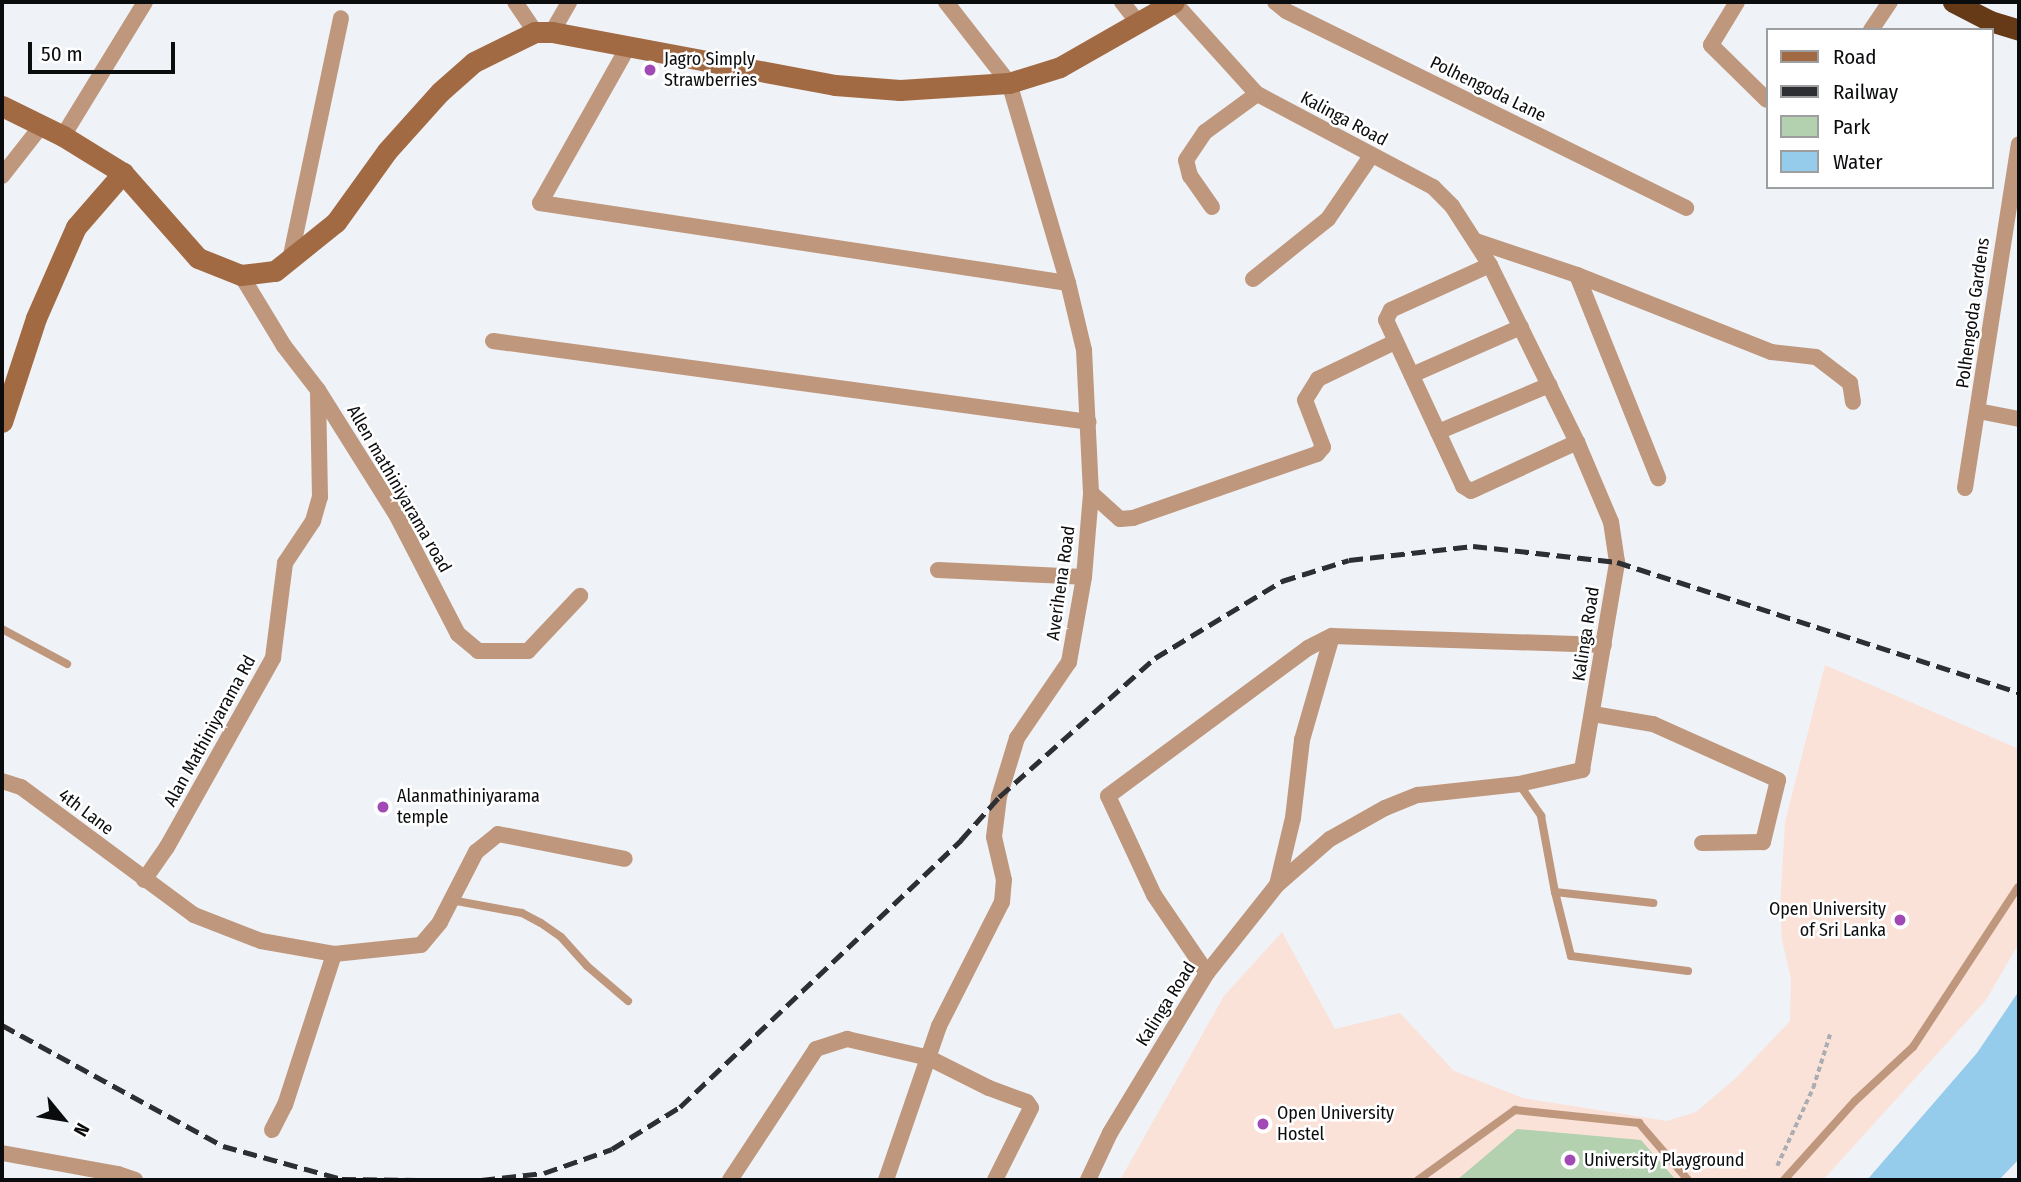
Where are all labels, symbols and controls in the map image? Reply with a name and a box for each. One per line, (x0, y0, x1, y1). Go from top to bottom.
scale bar (32, 28, 178, 72)
legend (1766, 28, 1993, 189)
text: 50 m (41, 41, 83, 67)
text: Road (1833, 44, 1877, 70)
place label: Jagro Simply Strawberries (664, 49, 757, 92)
street label: Polhengoda Lane (1426, 52, 1550, 126)
marker: Jagro Simply Strawberries (642, 62, 658, 78)
text: Railway (1833, 79, 1898, 105)
street label: Kalinga Road (1297, 87, 1391, 151)
text: Park (1833, 114, 1870, 140)
text: Water (1833, 149, 1883, 175)
street label: Polhengoda Gardens (1952, 236, 1994, 390)
street label: Allen mathiniyarama road (342, 401, 456, 577)
street label: Averihena Road (1042, 524, 1080, 642)
street label: Kalinga Road (1568, 585, 1604, 683)
street label: Alan Mathiniyarama Rd (159, 652, 261, 810)
street label: 4th Lane (54, 784, 118, 840)
place label: Alanmathiniyarama temple (397, 786, 540, 828)
marker: Alanmathiniyarama temple (375, 799, 391, 815)
place label: Open University of Sri Lanka (1769, 899, 1886, 942)
marker: Open University of Sri Lanka (1892, 912, 1908, 928)
street label: Kalinga Road (1132, 958, 1200, 1050)
north arrow (28, 1084, 98, 1154)
place label: Open University Hostel (1277, 1103, 1394, 1146)
marker: Open University Hostel (1255, 1116, 1271, 1132)
text: N (69, 1119, 94, 1140)
place label: University Playground (1584, 1149, 1744, 1171)
marker: University Playground (1562, 1152, 1578, 1168)

